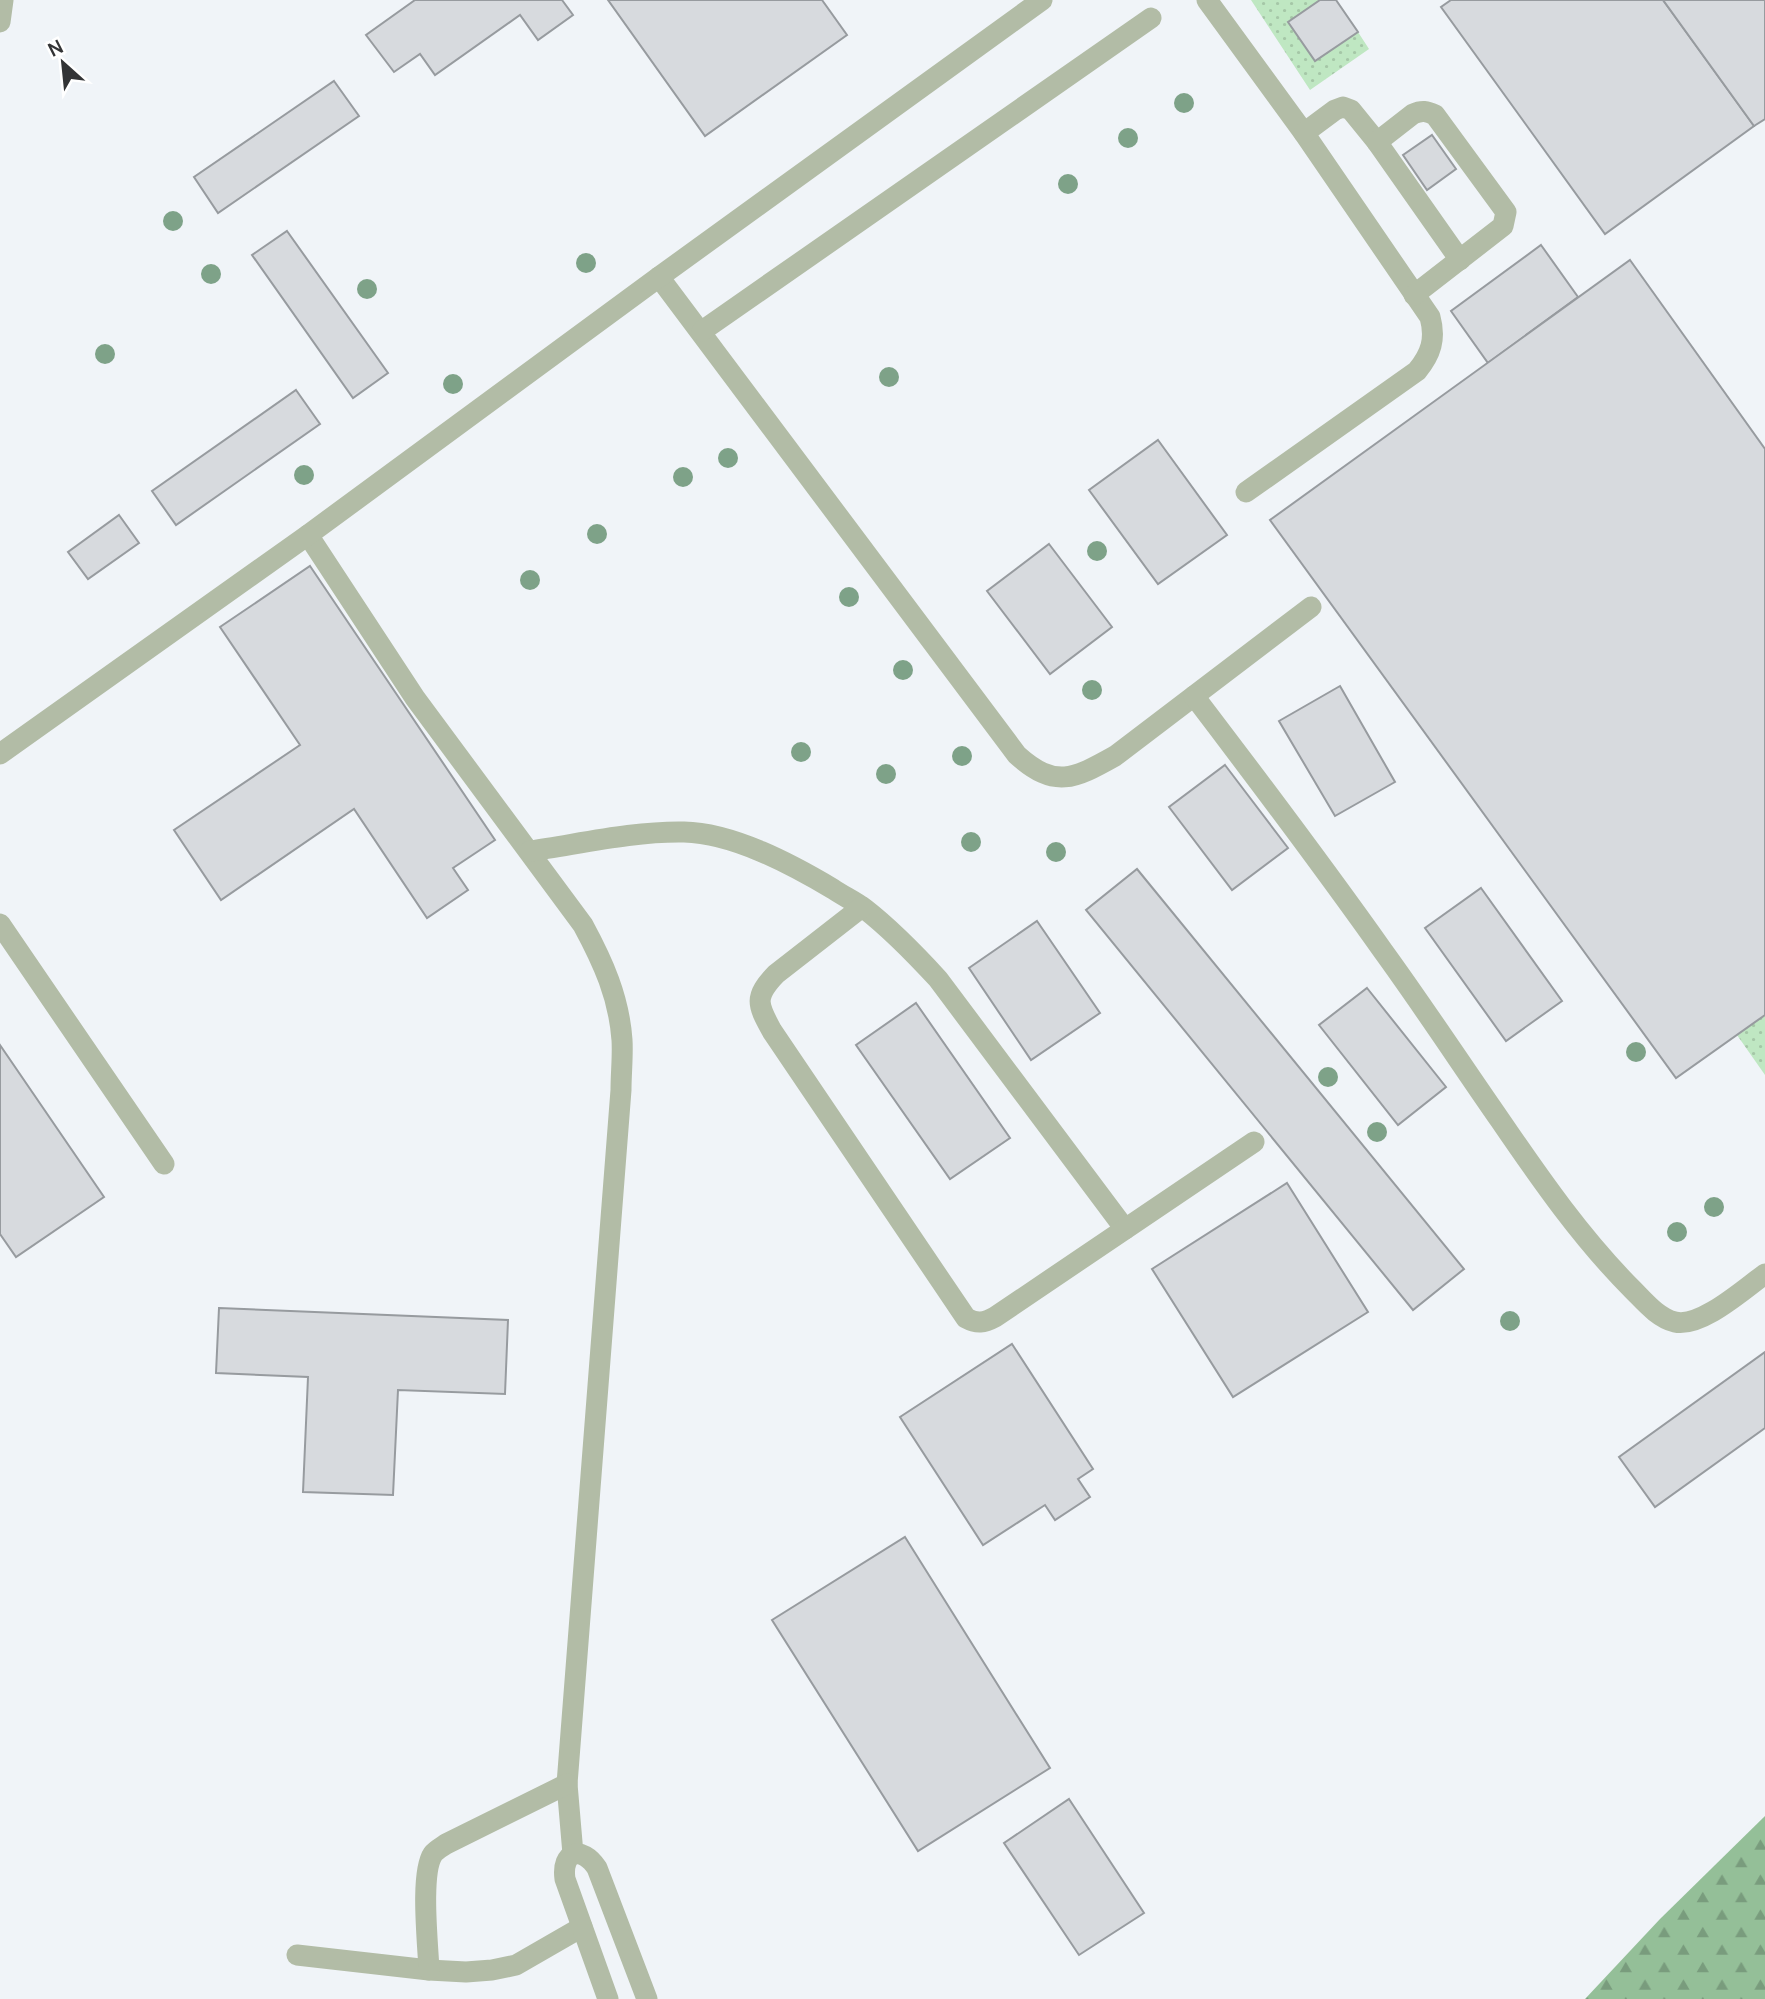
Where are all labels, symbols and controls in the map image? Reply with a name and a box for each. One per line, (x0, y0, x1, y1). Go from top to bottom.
north arrow (28, 28, 98, 98)
text: N (43, 33, 67, 63)

